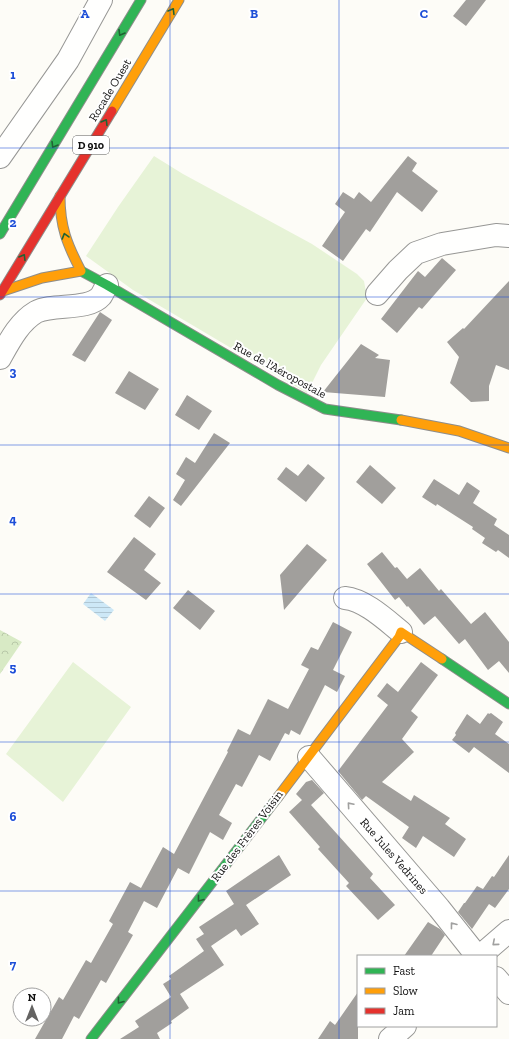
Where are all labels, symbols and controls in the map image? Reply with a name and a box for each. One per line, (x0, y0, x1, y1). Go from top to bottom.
text: A (81, 6, 90, 21)
text: B (250, 6, 258, 21)
text: C (420, 6, 428, 21)
one-way arrow (168, 8, 175, 15)
one-way arrow (119, 29, 126, 36)
street label: Rocade Ouest (86, 56, 134, 124)
text: 1 (10, 67, 16, 82)
one-way arrow (100, 119, 107, 126)
road number: D 910 (73, 136, 109, 154)
one-way arrow (52, 141, 59, 148)
text: 2 (10, 215, 17, 230)
one-way arrow (61, 233, 70, 240)
one-way arrow (18, 254, 25, 261)
street label: Rue de l'Aéropostale (231, 339, 329, 401)
text: 3 (10, 364, 17, 379)
text: 4 (9, 512, 17, 527)
text: 5 (10, 660, 17, 675)
street label: Rue des Frères Voisin (208, 788, 286, 884)
one-way arrow (348, 802, 355, 810)
text: 6 (10, 809, 17, 824)
street label: Rue Jules Vedrines (357, 815, 431, 897)
one-way arrow (197, 894, 204, 901)
one-way arrow (450, 923, 457, 930)
one-way arrow (492, 939, 499, 946)
legend (357, 955, 497, 1027)
text: 7 (10, 957, 17, 972)
text: Fast (393, 964, 416, 978)
text: Slow (393, 984, 419, 998)
north arrow (12, 987, 52, 1027)
text: N (28, 991, 37, 1004)
one-way arrow (118, 997, 125, 1004)
text: Jam (393, 1004, 415, 1018)

